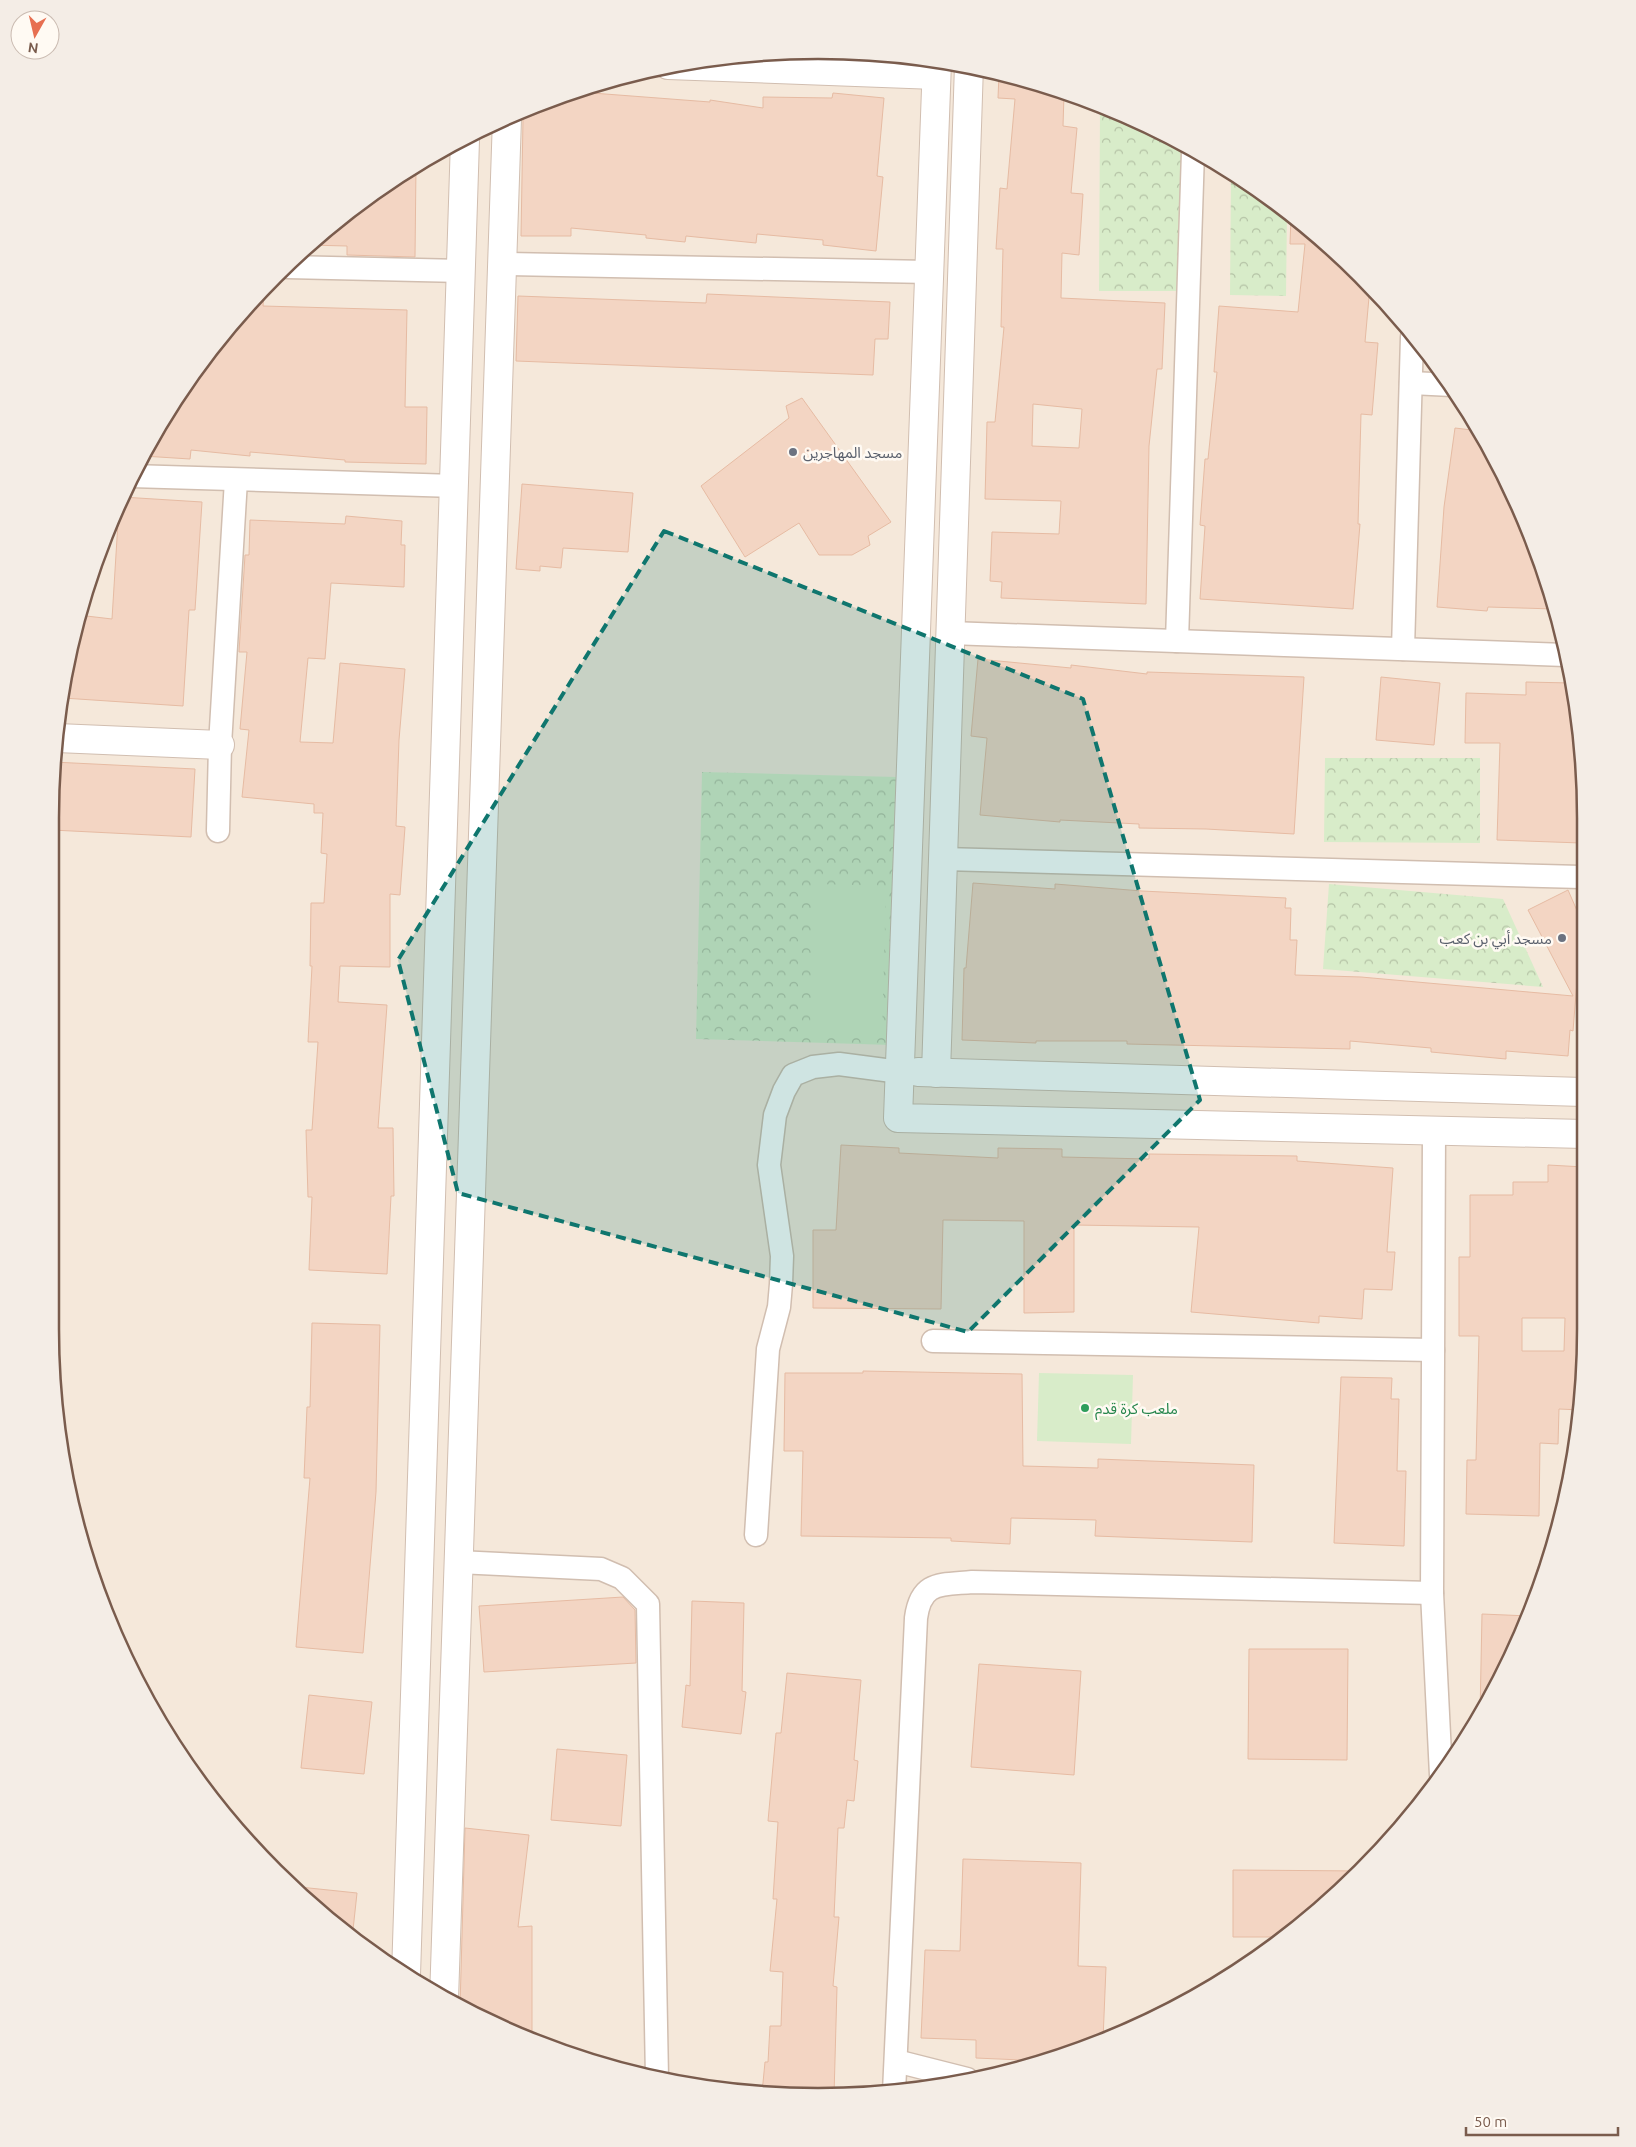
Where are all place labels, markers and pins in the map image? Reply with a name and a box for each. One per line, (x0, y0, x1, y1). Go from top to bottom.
place label: مسجد المهاجرين (803, 444, 902, 462)
marker: مسجد المهاجرين (787, 446, 799, 458)
place label: مسجد أبي بن كعب (1440, 930, 1552, 950)
marker: مسجد أبي بن كعب (1556, 932, 1568, 944)
place label: ملعب كرة قدم (1095, 1400, 1178, 1420)
marker: ملعب كرة قدم (1079, 1402, 1091, 1414)

